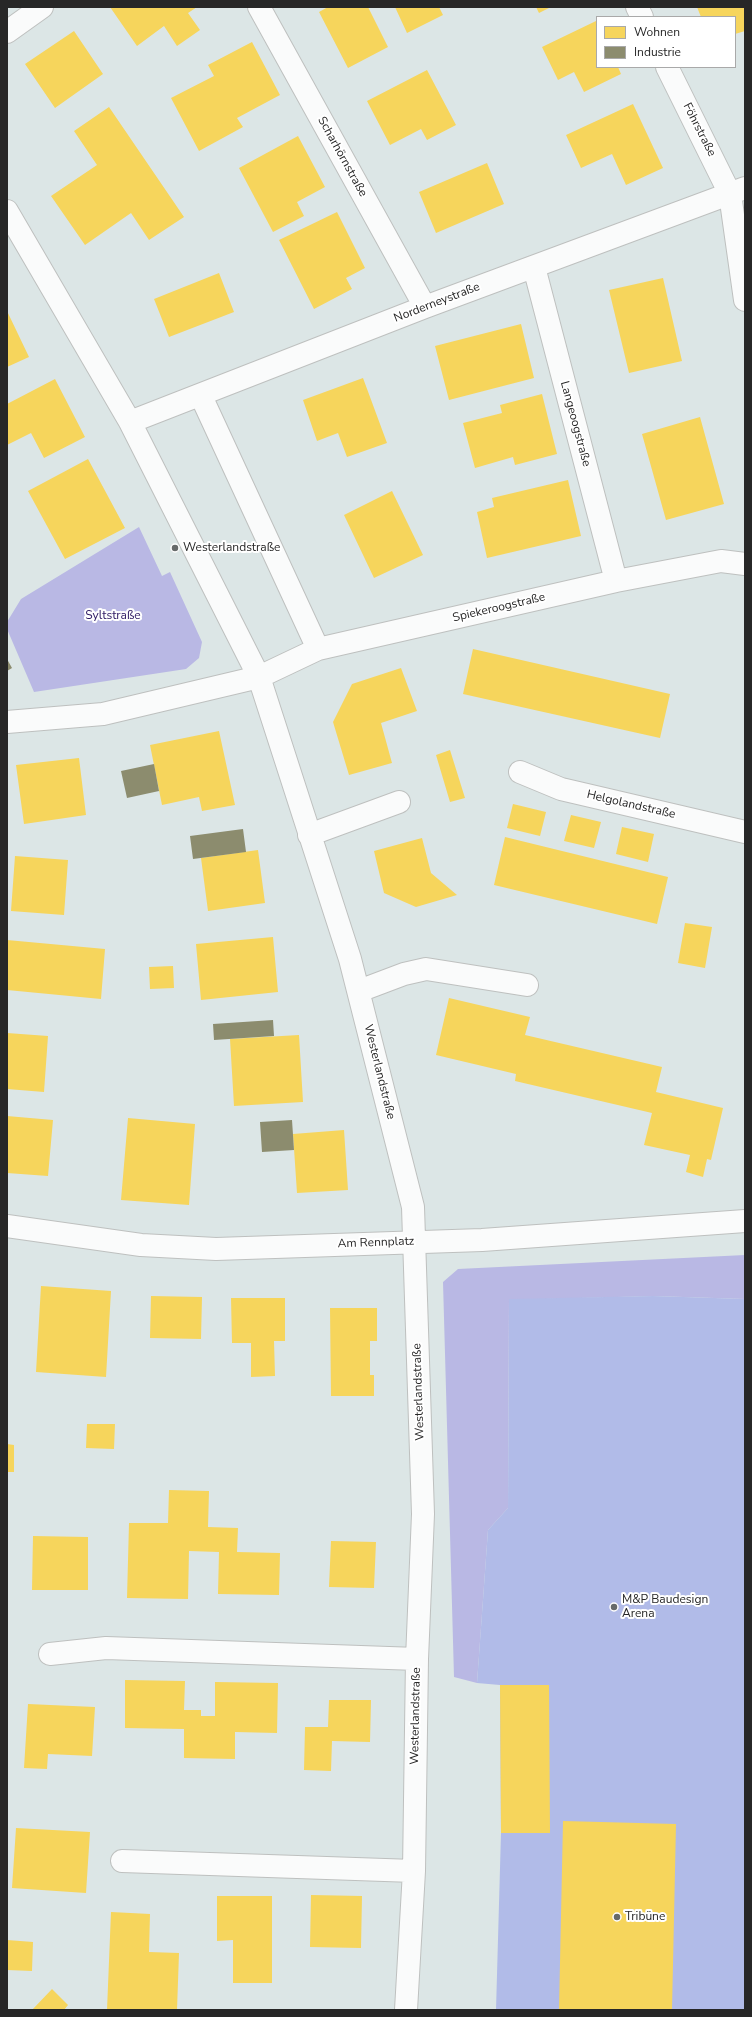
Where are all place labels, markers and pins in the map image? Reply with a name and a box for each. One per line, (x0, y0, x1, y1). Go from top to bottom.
place label: Westerlandstraße (183, 541, 280, 555)
marker: Westerlandstraße (170, 543, 180, 553)
place label: M&P Baudesign Arena (622, 1593, 708, 1621)
marker: M&P Baudesign Arena (609, 1602, 619, 1612)
place label: Tribüne (625, 1910, 665, 1924)
marker: Tribüne (612, 1912, 622, 1922)

